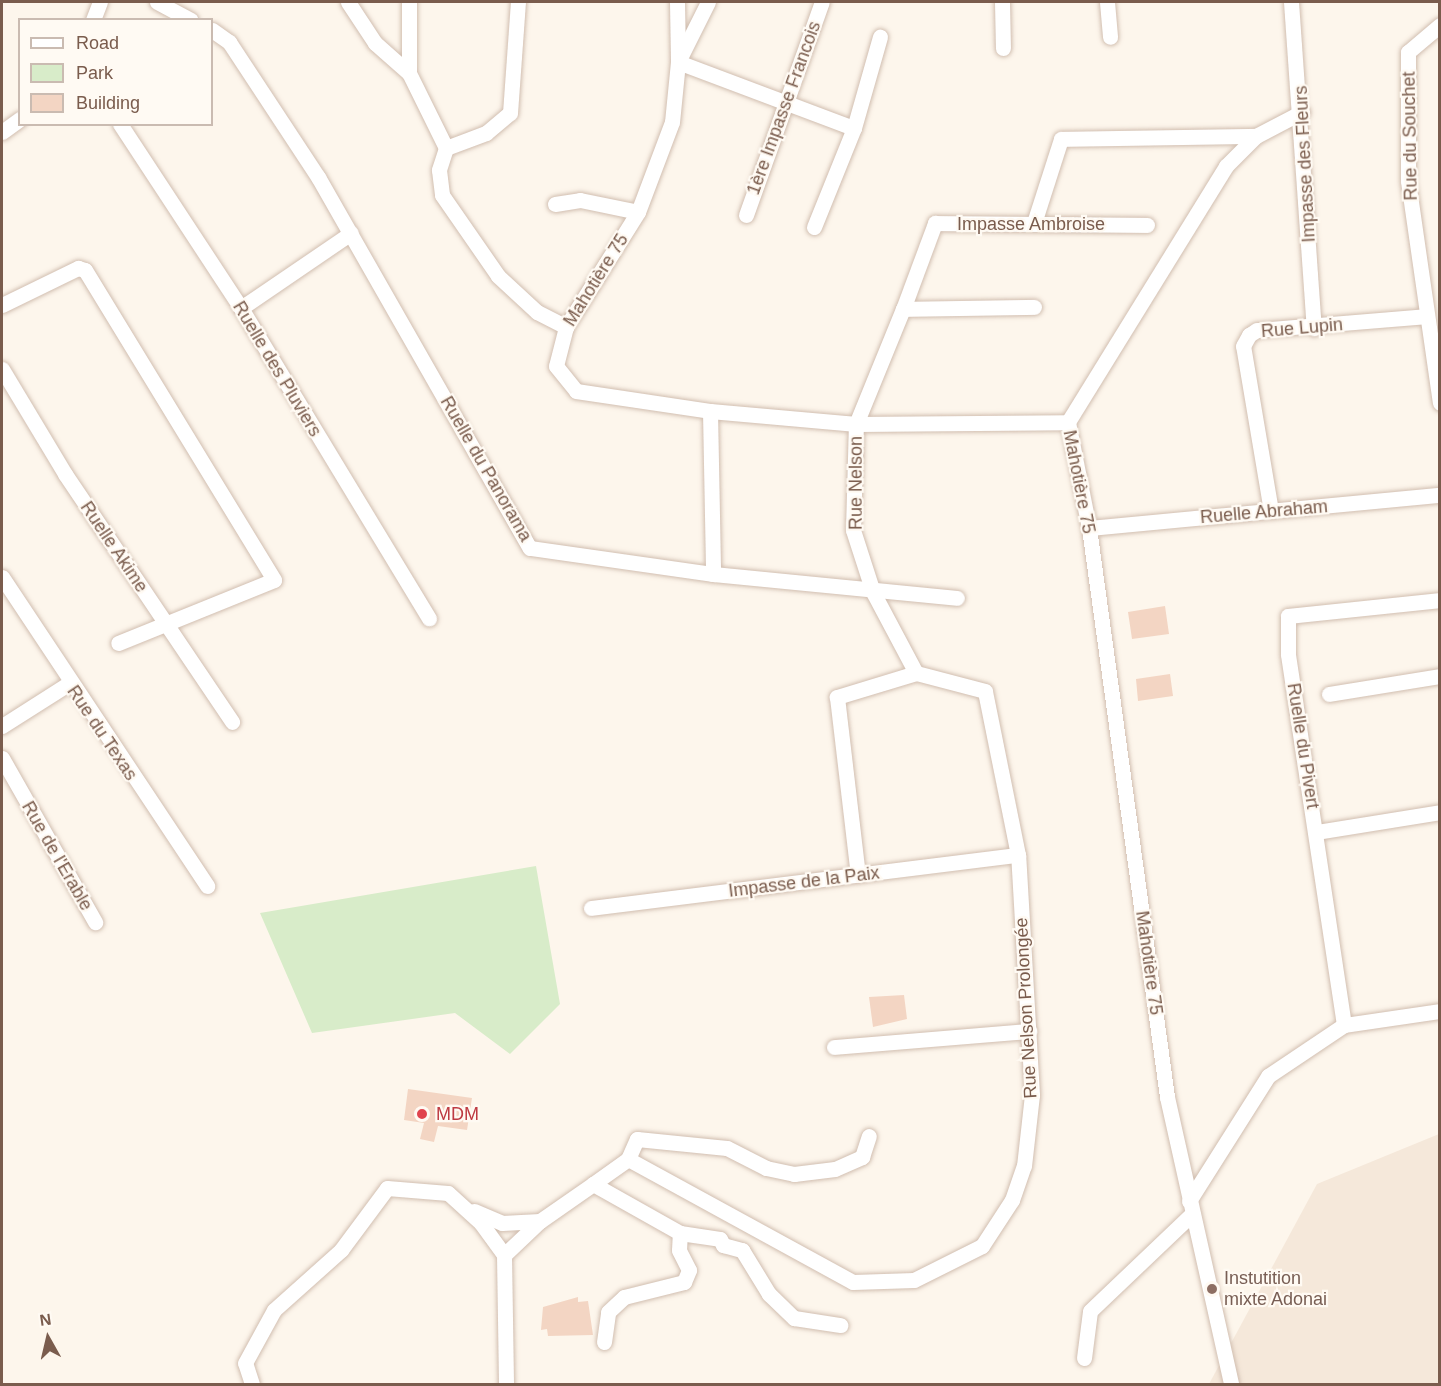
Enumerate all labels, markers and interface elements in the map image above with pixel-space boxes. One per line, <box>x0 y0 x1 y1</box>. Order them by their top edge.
legend <box>18 18 213 126</box>
street label: 1ère Impasse Francois <box>743 18 825 198</box>
text: Road <box>76 33 119 53</box>
text: Park <box>76 63 113 83</box>
street label: Rue du Souchet <box>1398 71 1422 201</box>
street label: Impasse des Fleurs <box>1290 85 1320 243</box>
text: Building <box>76 93 140 113</box>
street label: Impasse Ambroise <box>956 213 1106 235</box>
street label: Mahotière 75 <box>559 230 633 330</box>
street label: Ruelle des Pluviers <box>228 297 326 441</box>
street label: Rue Lupin <box>1260 314 1344 342</box>
street label: Ruelle du Panorama <box>436 393 536 545</box>
street label: Mahotière 75 <box>1058 428 1100 536</box>
street label: Rue Nelson <box>845 436 867 530</box>
street label: Ruelle Abraham <box>1199 496 1329 528</box>
street label: Ruelle Akime <box>75 497 153 597</box>
street label: Rue du Texas <box>62 681 142 785</box>
street label: Ruelle du Pivert <box>1282 682 1324 810</box>
street label: Rue de l'Erable <box>17 798 97 914</box>
street label: Impasse de la Paix <box>727 862 881 902</box>
street label: Mahotière 75 <box>1131 909 1167 1017</box>
street label: Rue Nelson Prolongée <box>1010 917 1042 1099</box>
place label: MDM <box>436 1103 479 1125</box>
marker: MDM <box>413 1105 431 1123</box>
place label: Instutition mixte Adonai <box>1224 1268 1328 1310</box>
marker: Instutition mixte Adonai <box>1205 1282 1219 1296</box>
north arrow <box>18 1308 78 1368</box>
text: N <box>39 1310 52 1329</box>

